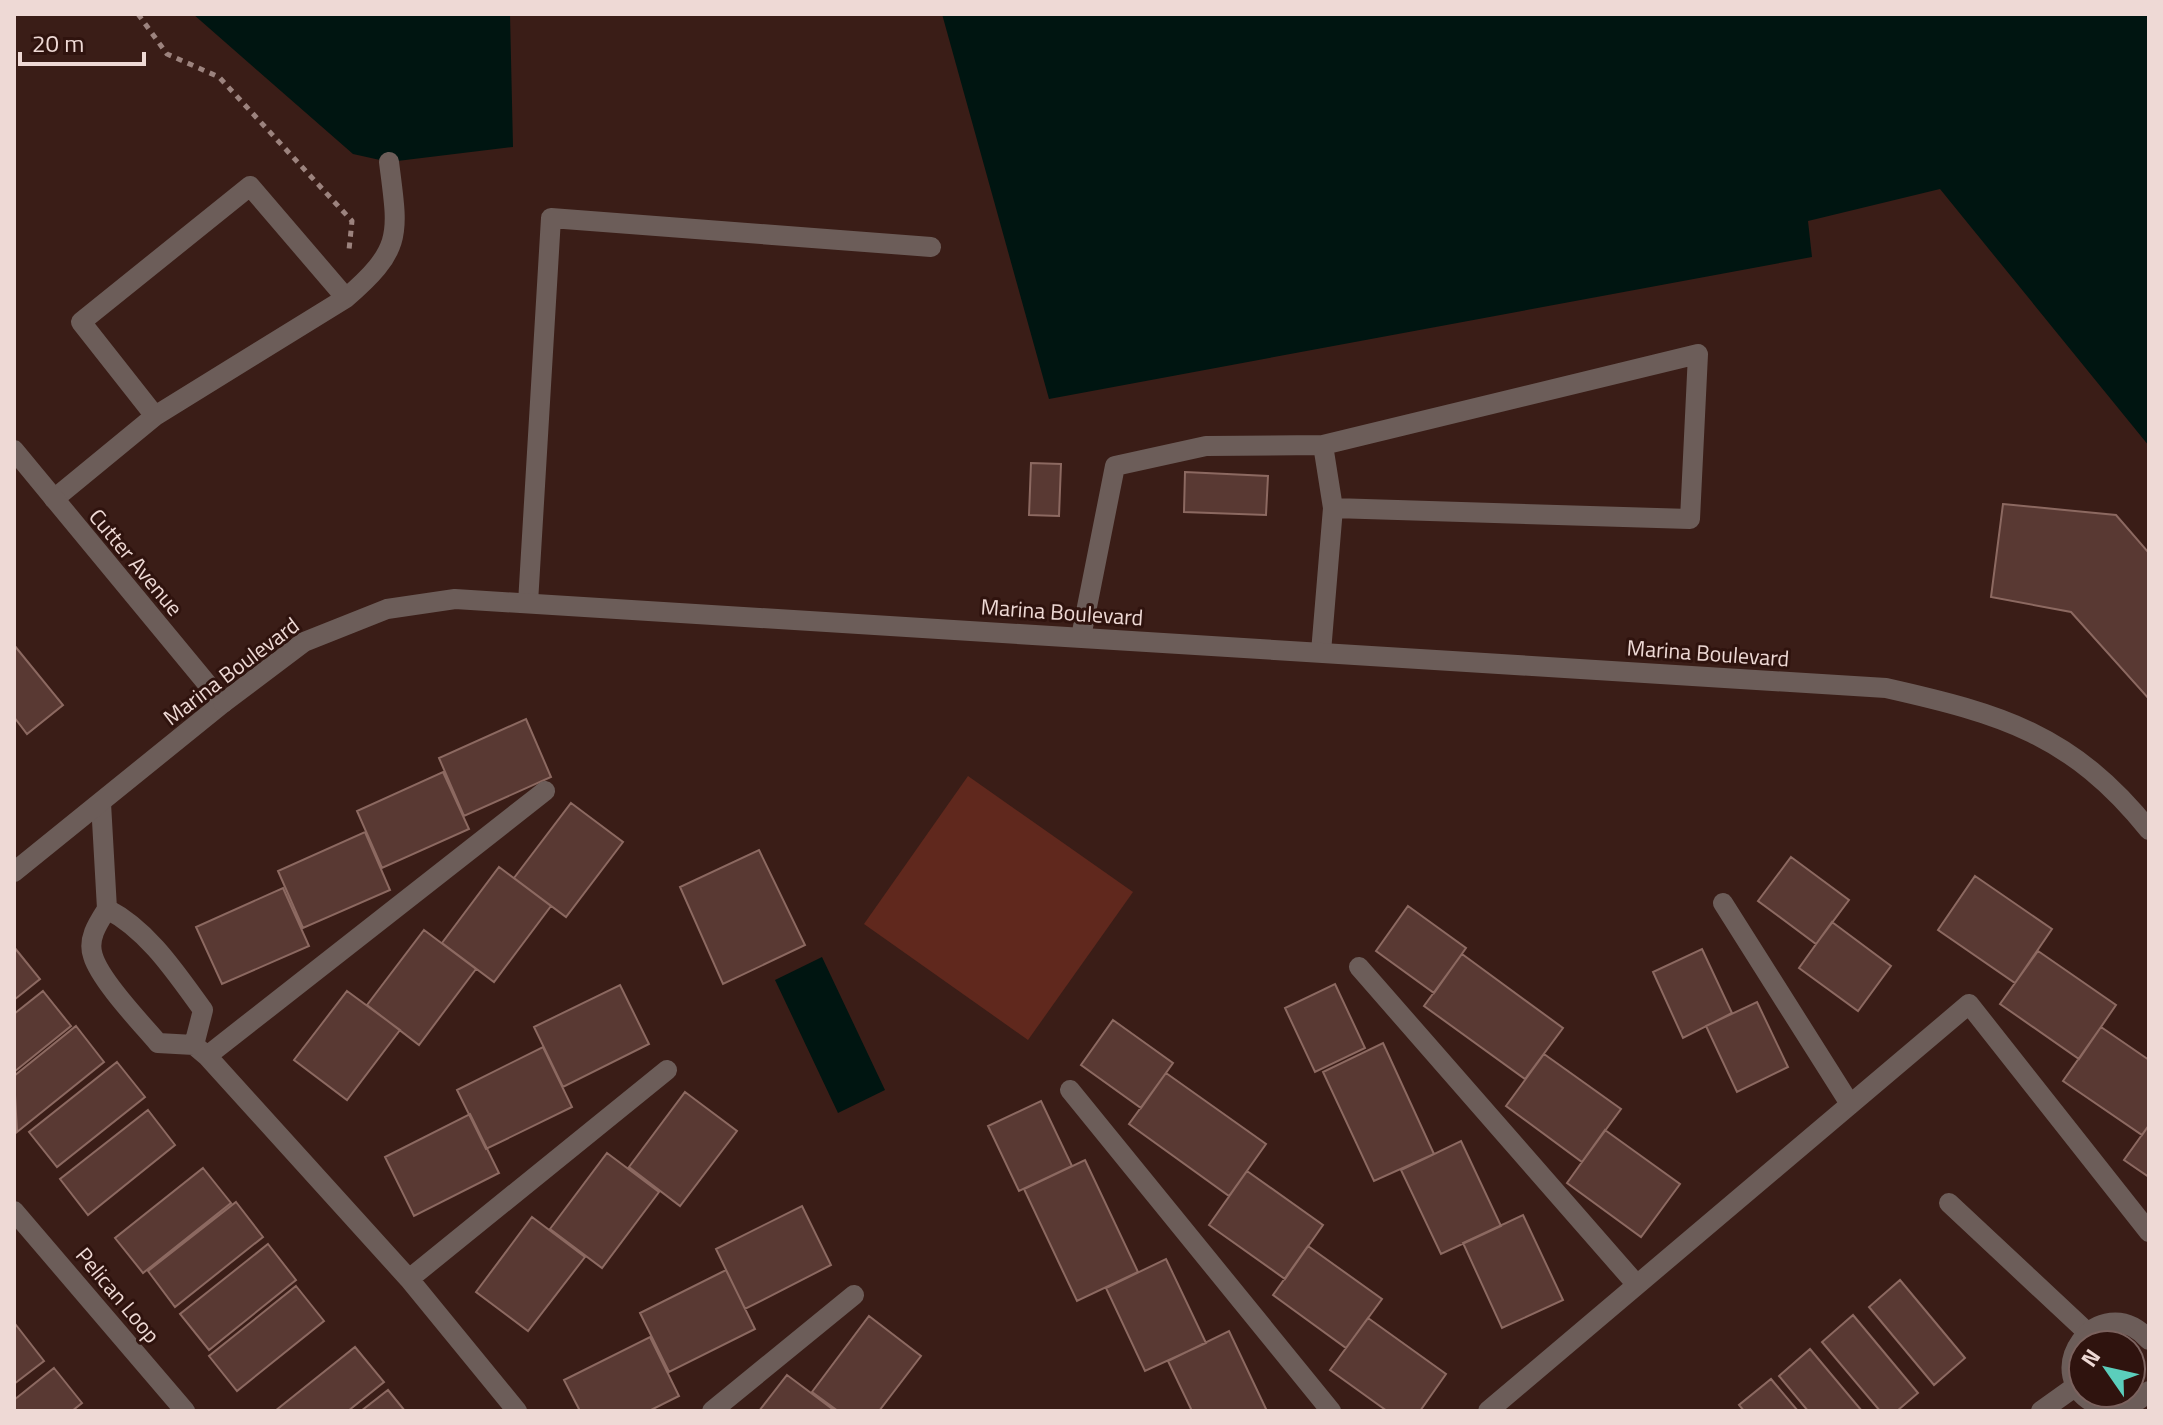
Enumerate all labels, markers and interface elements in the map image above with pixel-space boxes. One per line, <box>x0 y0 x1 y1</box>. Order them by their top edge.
scale bar <box>20 16 144 66</box>
text: 20 m <box>32 25 84 61</box>
street label: Cutter Avenue <box>81 501 191 623</box>
street label: Marina Boulevard <box>980 589 1144 635</box>
street label: Marina Boulevard <box>156 608 306 734</box>
street label: Marina Boulevard <box>1626 630 1790 676</box>
street label: Pelican Loop <box>68 1239 168 1351</box>
north arrow <box>2067 1329 2147 1409</box>
text: N <box>2072 1342 2109 1374</box>

